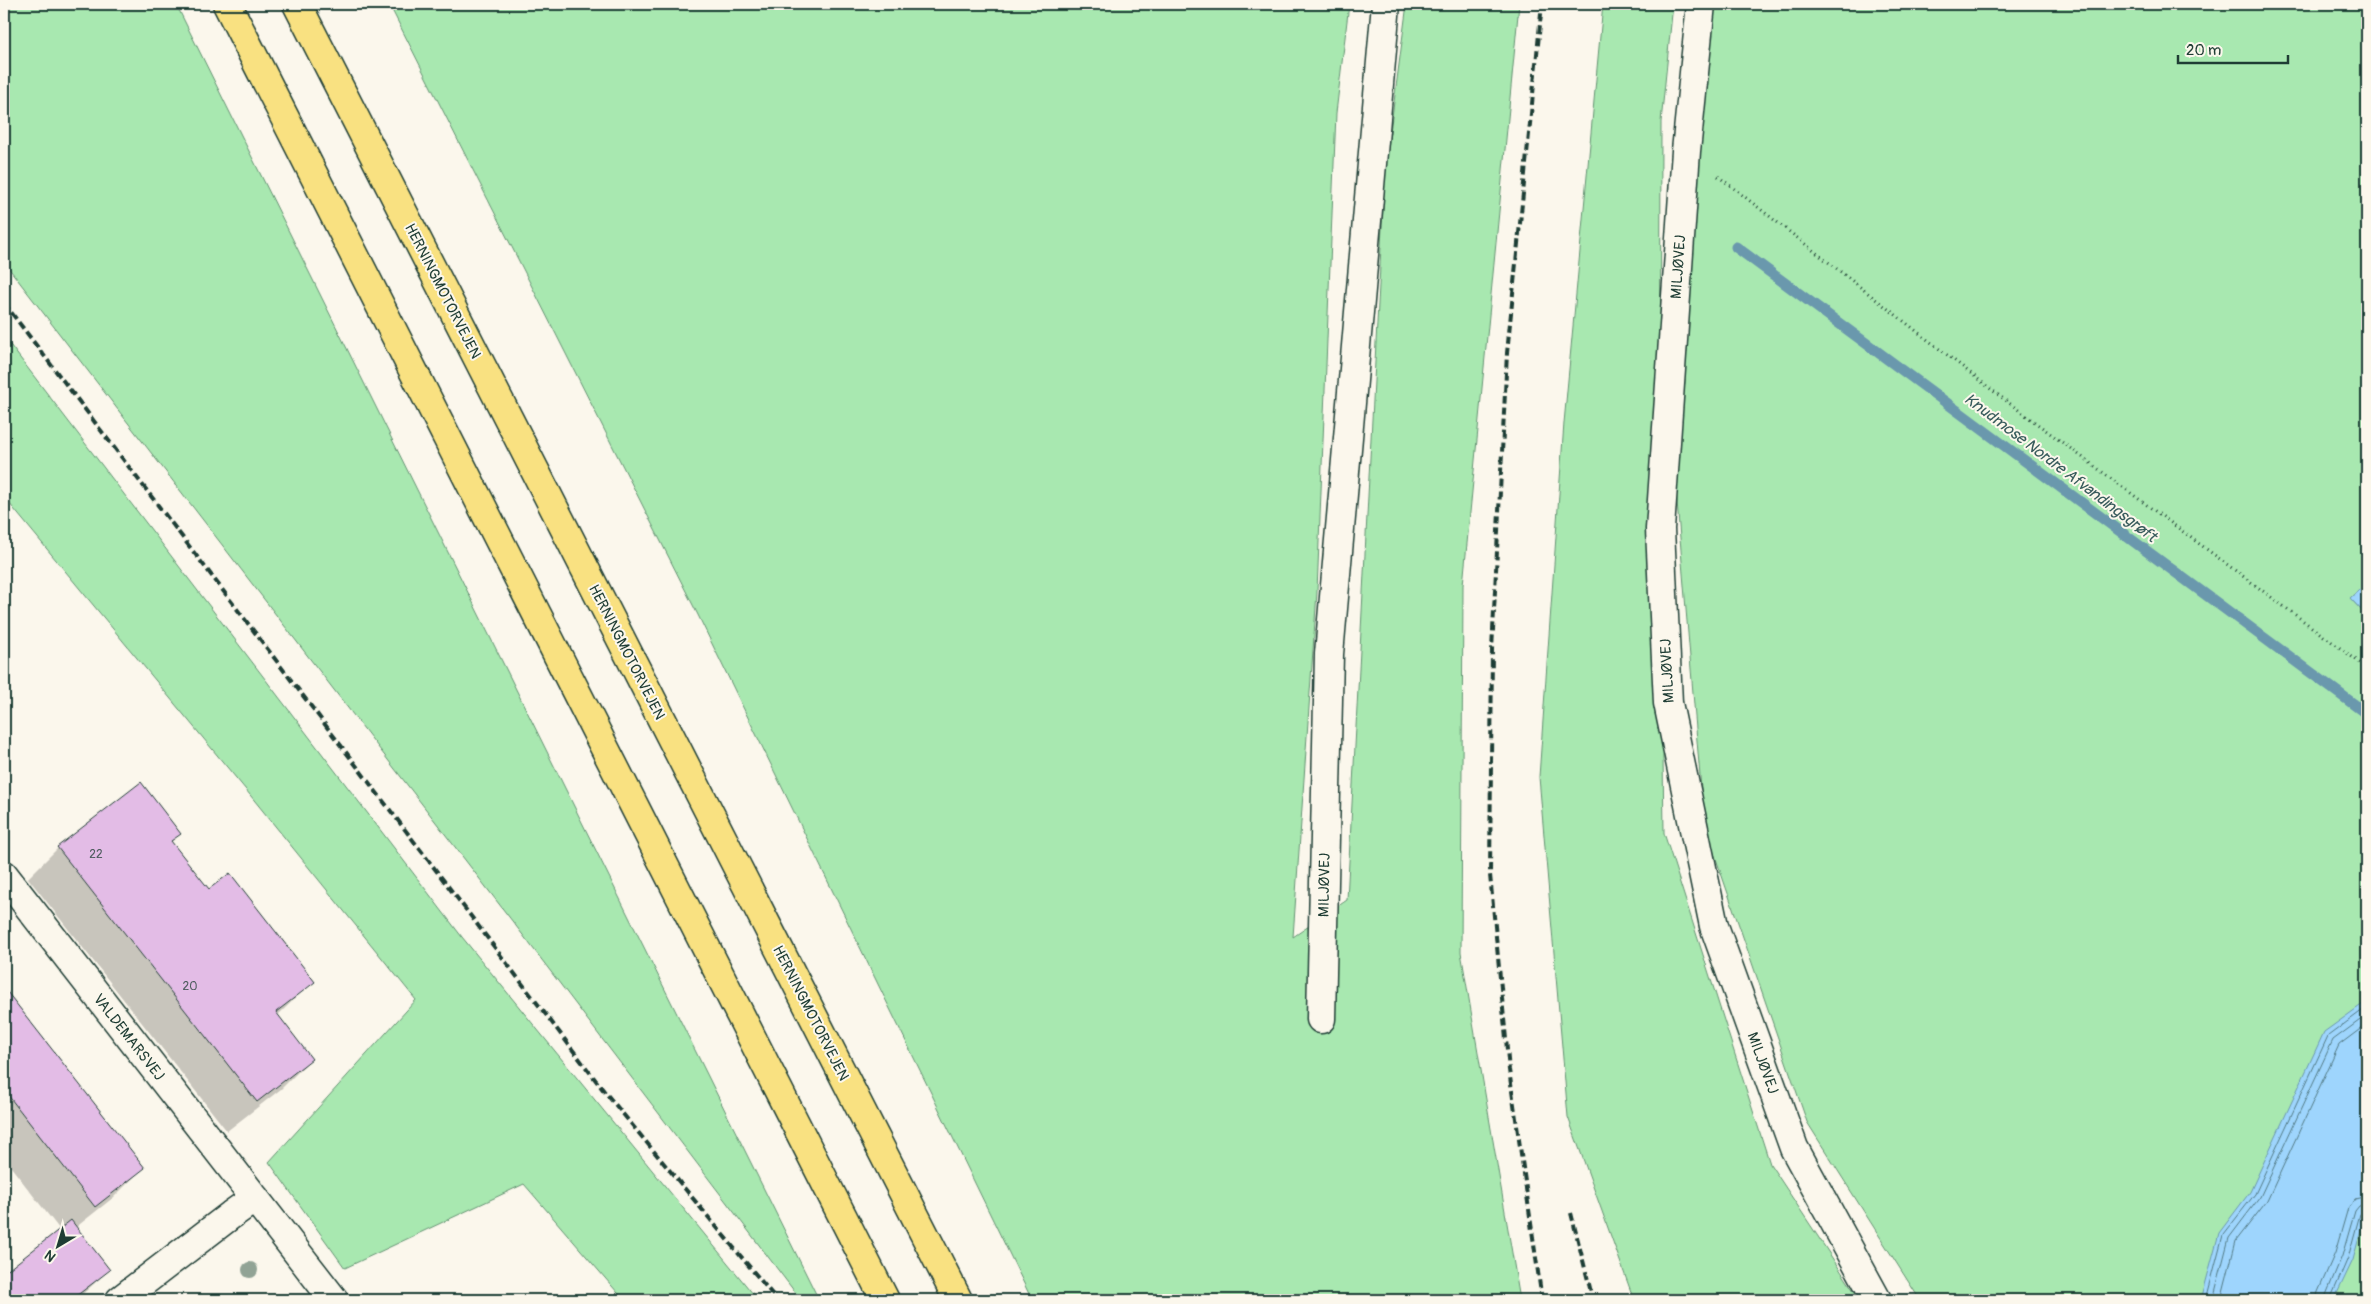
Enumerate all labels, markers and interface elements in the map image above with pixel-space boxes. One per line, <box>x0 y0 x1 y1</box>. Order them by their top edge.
scale bar <box>2178 32 2288 64</box>
text: 20 m <box>2186 41 2221 60</box>
street label: HERNINGMOTORVEJEN <box>400 220 485 362</box>
street label: MILJØVEJ <box>1667 234 1690 300</box>
water label: Knudmose Nordre Afvandingsgrøft <box>1960 389 2162 548</box>
street label: HERNINGMOTORVEJEN <box>584 581 669 723</box>
street label: MILJØVEJ <box>1656 638 1679 704</box>
house number: 22 <box>89 847 103 862</box>
street label: MILJØVEJ <box>1314 853 1335 917</box>
street label: HERNINGMOTORVEJEN <box>768 942 853 1084</box>
house number: 20 <box>183 979 197 994</box>
street label: VALDEMARSVEJ <box>89 990 168 1085</box>
street label: MILJØVEJ <box>1743 1030 1782 1097</box>
north arrow <box>32 1222 82 1272</box>
text: N <box>41 1246 59 1265</box>

